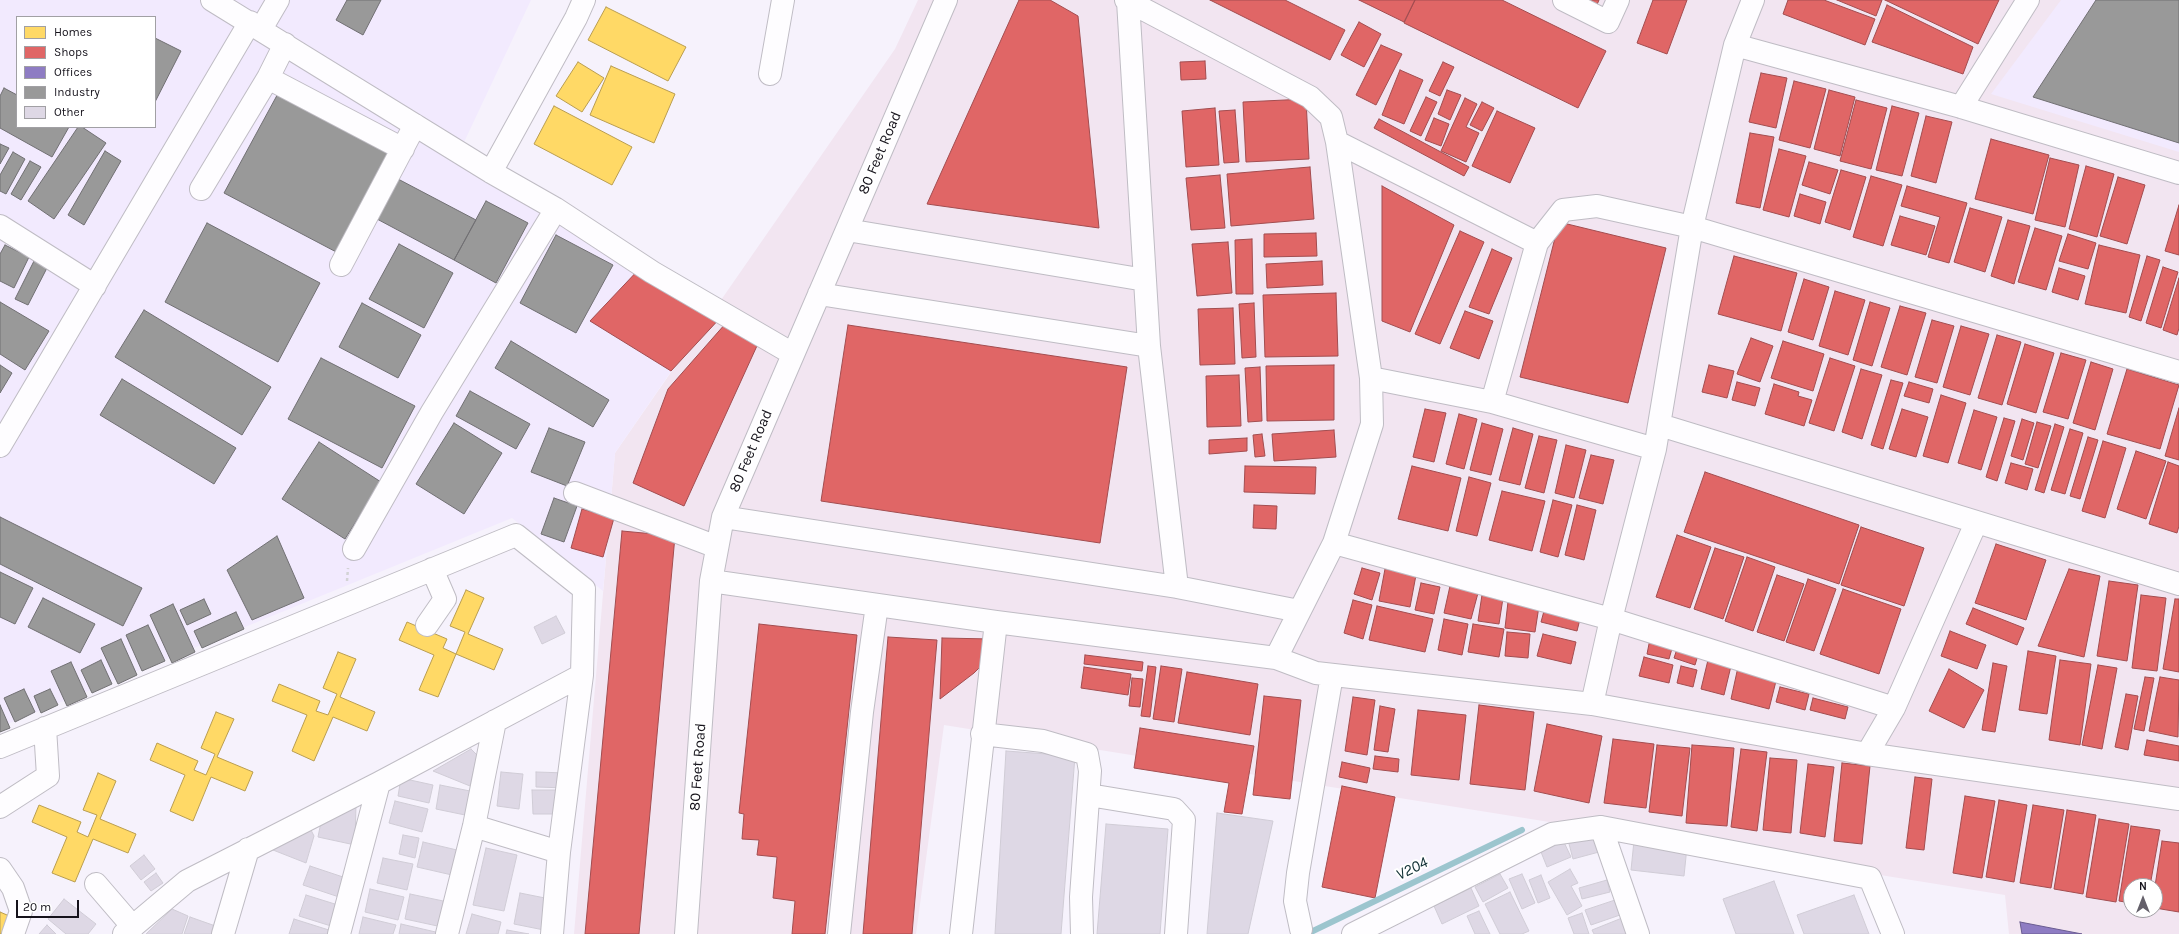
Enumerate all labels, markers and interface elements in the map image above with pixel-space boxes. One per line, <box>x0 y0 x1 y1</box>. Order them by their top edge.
legend <box>16 16 156 128</box>
text: Homes <box>54 25 92 39</box>
text: Shops <box>54 45 88 59</box>
text: Offices <box>54 65 92 79</box>
text: Industry <box>54 85 100 99</box>
text: Other <box>54 105 84 119</box>
street label: 80 Feet Road <box>854 109 906 197</box>
street label: 80 Feet Road <box>725 407 777 495</box>
street label: 80 Feet Road <box>686 722 710 812</box>
water label: V204 <box>1393 853 1431 885</box>
north arrow <box>2123 878 2163 918</box>
text: N <box>2139 880 2147 893</box>
scale bar <box>18 892 81 918</box>
text: 20 m <box>23 900 51 914</box>

